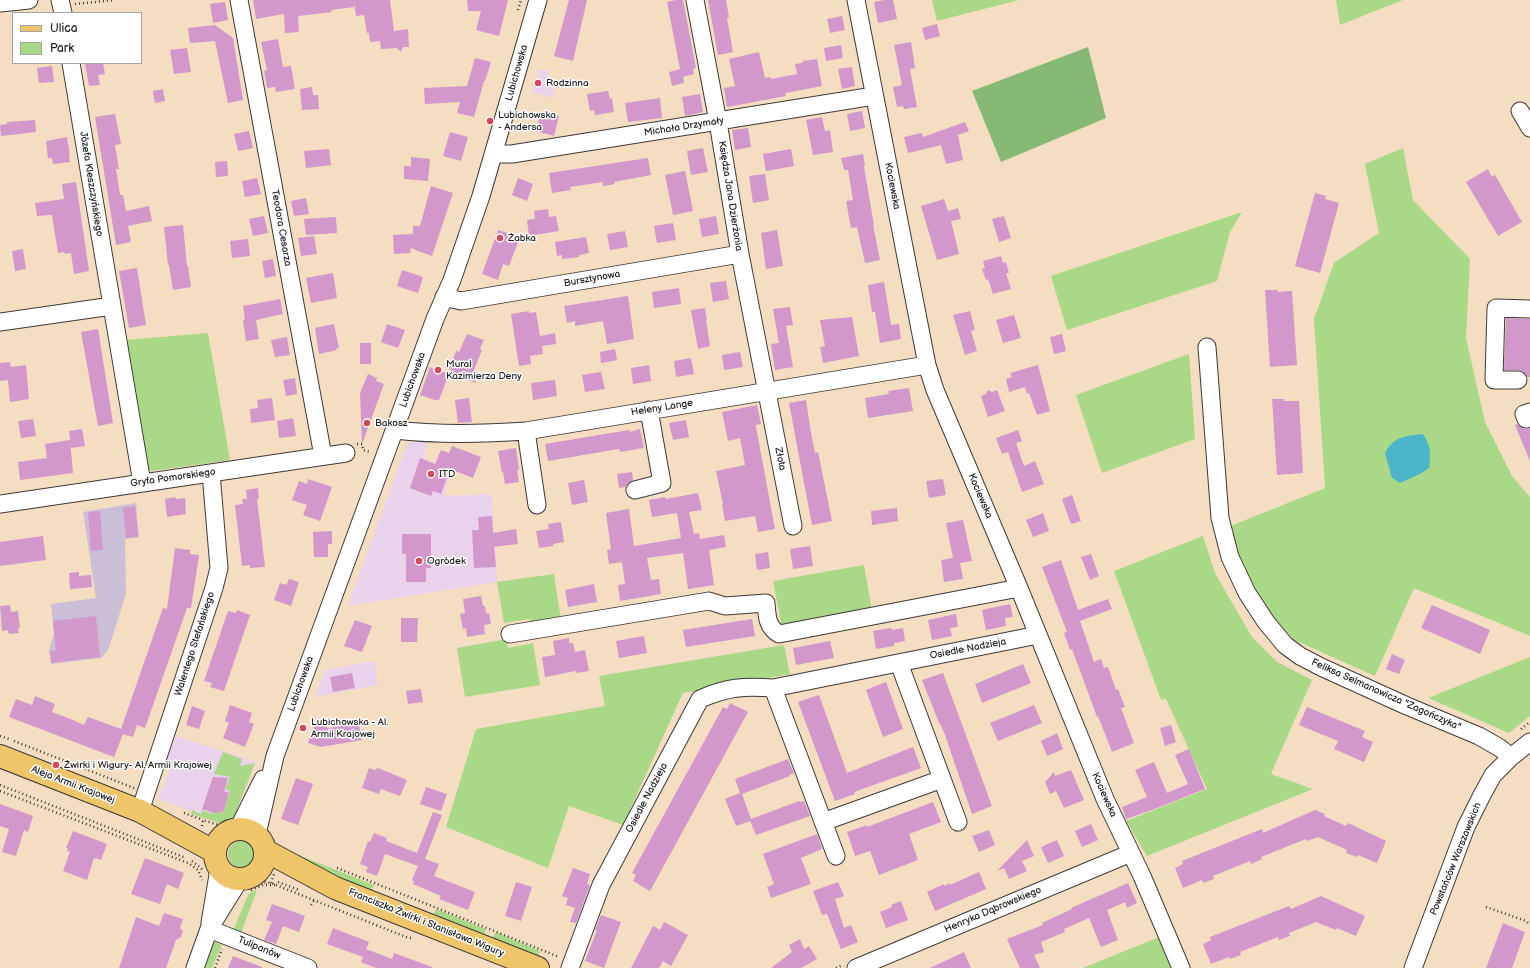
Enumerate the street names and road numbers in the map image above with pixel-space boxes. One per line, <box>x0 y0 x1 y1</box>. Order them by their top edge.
street label: Lubichowska <box>503 44 531 102</box>
street label: Michała Drzymały <box>643 115 725 139</box>
street label: Józefa Kleszczyńskiego <box>77 131 105 237</box>
street label: Księdza Jana Dzierżonia <box>715 140 745 252</box>
street label: Kociewska <box>882 161 902 211</box>
street label: Teodora Cesarza <box>268 189 294 267</box>
street label: Bursztynowa <box>563 268 621 290</box>
street label: Lubichowska <box>397 351 429 409</box>
street label: Heleny Lange <box>630 397 694 419</box>
street label: Złota <box>772 446 788 472</box>
street label: Gryfa Pomorskiego <box>130 466 216 490</box>
street label: Kociewska <box>965 472 995 520</box>
street label: Walentego Stefańskiego <box>172 590 218 698</box>
street label: Osiedle Nadzieja <box>929 636 1007 662</box>
street label: Lubichowska <box>285 655 317 713</box>
street label: Feliksa Selmanowicza "Zagończyka" <box>1309 657 1463 733</box>
street label: Osiedle Nadzieja <box>624 761 670 835</box>
street label: Aleja Armii Krajowej <box>29 763 117 807</box>
street label: Kociewska <box>1089 771 1119 819</box>
street label: Powstańców Warszawskich <box>1428 801 1484 917</box>
street label: Henryka Dąbrowskiego <box>943 884 1043 936</box>
street label: Franciszka Żwirki i Stanisława Wigury <box>346 886 506 960</box>
street label: Tulipanów <box>236 934 282 962</box>

